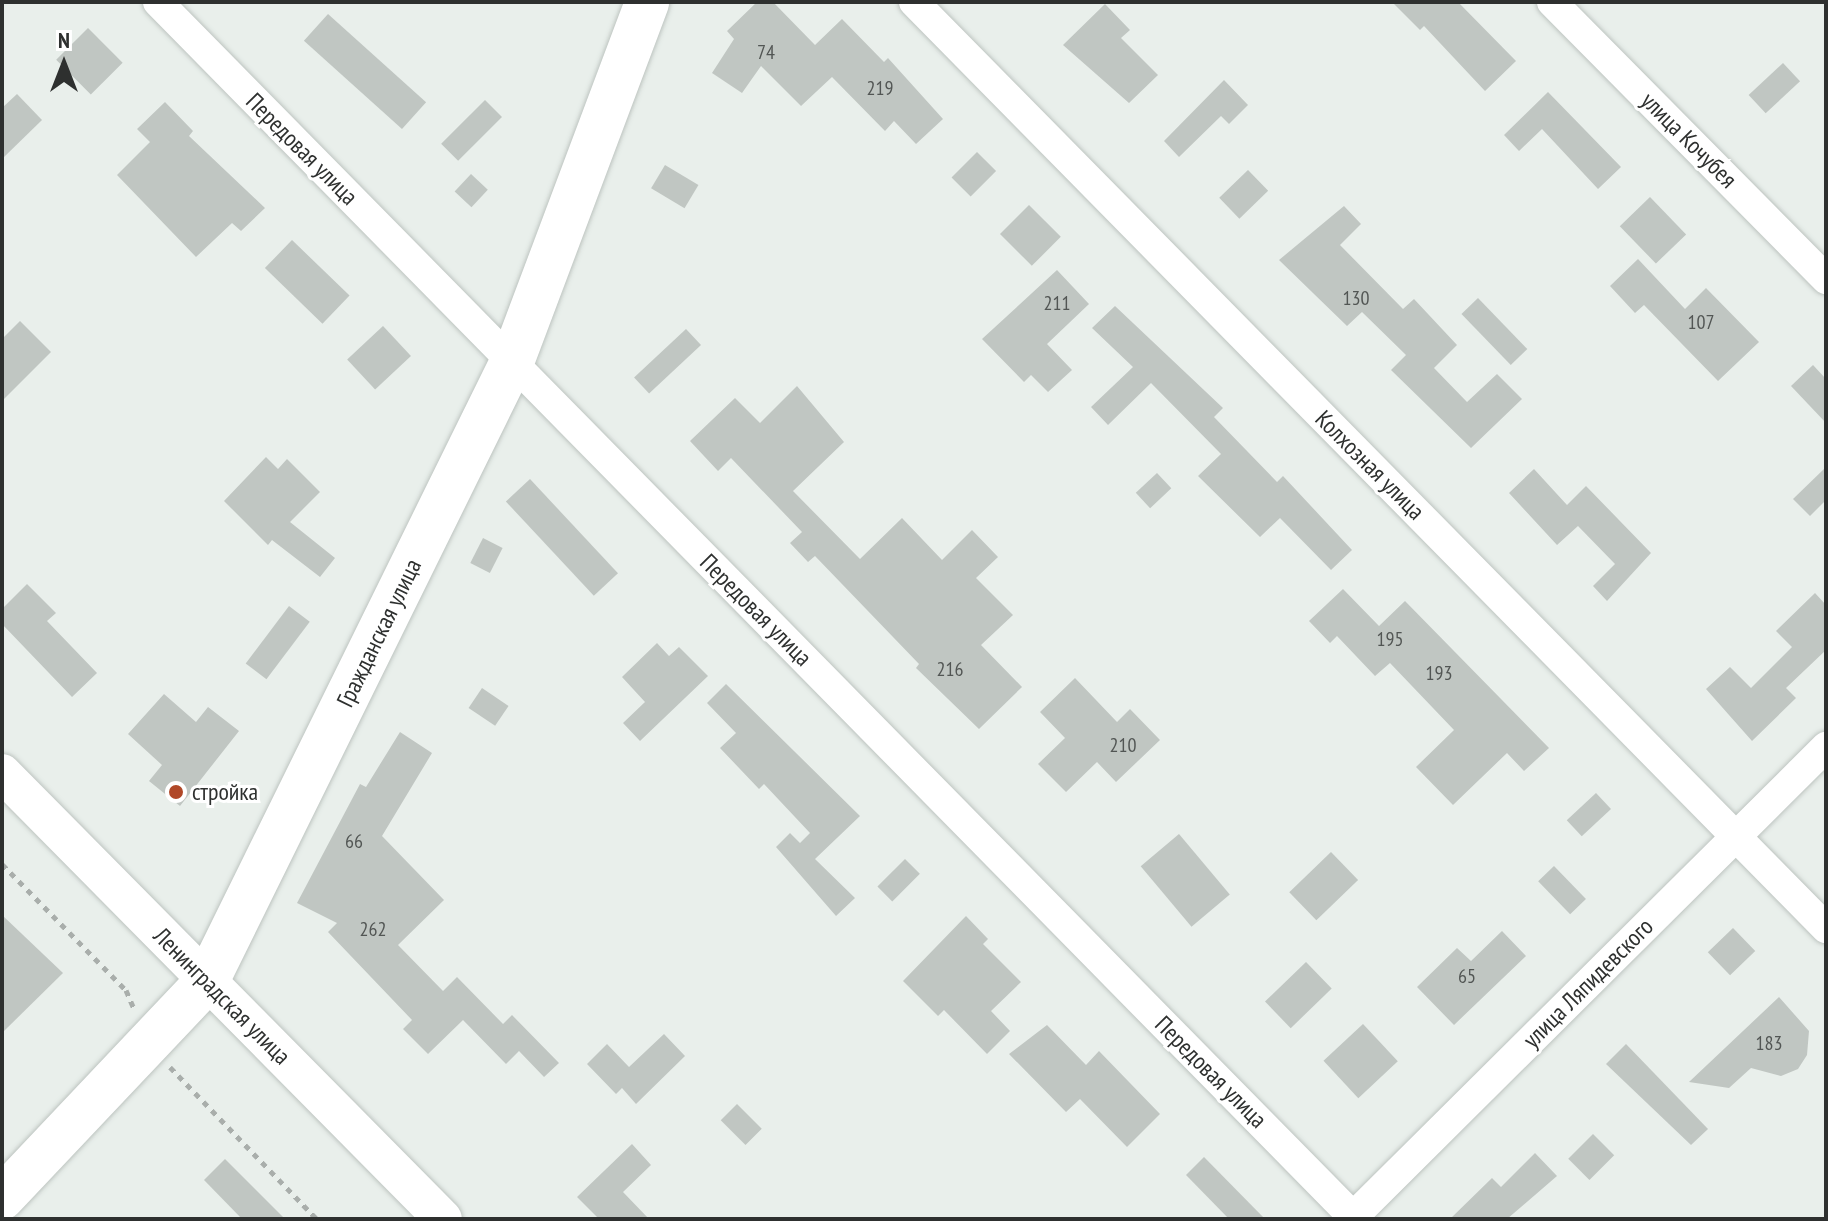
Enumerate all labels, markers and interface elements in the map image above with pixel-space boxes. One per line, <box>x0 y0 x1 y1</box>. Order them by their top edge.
north arrow <box>24 24 104 104</box>
text: N <box>58 26 70 54</box>
house number: 74 <box>757 40 775 64</box>
house number: 219 <box>867 76 893 100</box>
street label: улица Кочубея <box>1635 86 1743 194</box>
street label: Передовая улица <box>240 87 364 211</box>
house number: 130 <box>1343 286 1369 310</box>
house number: 211 <box>1044 291 1070 315</box>
house number: 107 <box>1688 310 1714 334</box>
street label: Колхозная улица <box>1309 404 1431 526</box>
street label: Передовая улица <box>694 548 818 672</box>
street label: Гражданская улица <box>331 554 427 712</box>
house number: 195 <box>1377 627 1403 651</box>
house number: 216 <box>937 657 963 681</box>
house number: 193 <box>1426 661 1452 685</box>
house number: 210 <box>1110 733 1136 757</box>
place label: стройка <box>192 778 258 806</box>
marker: стройка <box>167 783 185 801</box>
house number: 66 <box>345 829 363 853</box>
street label: улица Ляпидевского <box>1517 912 1659 1054</box>
house number: 262 <box>360 917 386 941</box>
street label: Ленинградская улица <box>147 921 297 1071</box>
house number: 65 <box>1458 964 1476 988</box>
street label: Передовая улица <box>1149 1010 1273 1134</box>
house number: 183 <box>1756 1031 1782 1055</box>

